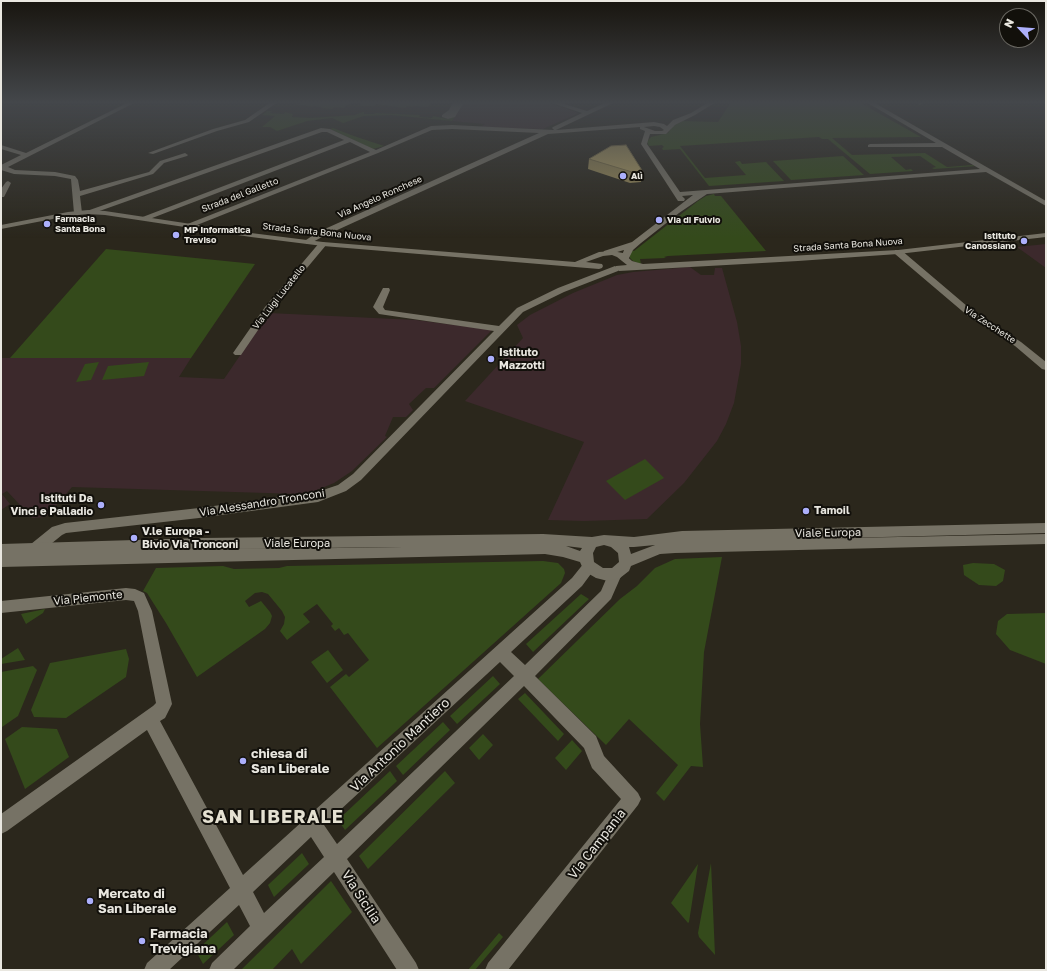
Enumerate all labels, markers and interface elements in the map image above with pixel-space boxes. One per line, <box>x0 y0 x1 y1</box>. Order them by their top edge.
north arrow <box>999 8 1039 48</box>
text: N <box>1001 16 1016 30</box>
marker: Alì <box>618 171 628 181</box>
place label: Alì <box>631 171 643 181</box>
street label: Via Angelo Ronchese <box>336 174 424 220</box>
street label: Strada del Galletto <box>200 175 280 215</box>
place label: Farmacia Santa Bona <box>55 214 105 235</box>
marker: Via di Fulvio <box>654 215 664 225</box>
place label: Via di Fulvio <box>667 215 720 225</box>
marker: Farmacia Santa Bona <box>42 219 52 229</box>
street label: Strada Santa Bona Nuova <box>262 221 372 243</box>
place label: MP Informatica Treviso <box>184 225 251 246</box>
marker: MP Informatica Treviso <box>171 230 181 240</box>
place label: Istituto Canossiano <box>965 231 1016 252</box>
street label: Strada Santa Bona Nuova <box>793 236 903 254</box>
marker: Istituto Canossiano <box>1019 236 1029 246</box>
street label: Via Luigi Lucatello <box>250 263 308 331</box>
street label: Via Zecchette <box>962 304 1018 346</box>
place label: Istituto Mazzotti <box>499 346 545 372</box>
marker: Istituto Mazzotti <box>486 354 496 364</box>
street label: Via Alessandro Tronconi <box>198 487 326 519</box>
place label: Istituti Da Vinci e Palladio <box>10 492 93 518</box>
marker: Istituti Da Vinci e Palladio <box>96 500 106 510</box>
place label: Tamoil <box>814 504 850 518</box>
marker: Tamoil <box>801 506 811 516</box>
place label: V.le Europa - Bivio Via Tronconi <box>142 525 238 551</box>
street label: Viale Europa <box>795 526 861 540</box>
marker: V.le Europa - Bivio Via Tronconi <box>129 533 139 543</box>
street label: Viale Europa <box>264 537 330 551</box>
street label: Via Piemonte <box>53 588 123 608</box>
street label: Via Antonio Mantiero <box>347 695 453 795</box>
place label: chiesa di San Liberale <box>251 746 329 777</box>
marker: chiesa di San Liberale <box>238 756 248 766</box>
district label: SAN LIBERALE <box>202 806 344 828</box>
street label: Via Campania <box>565 806 629 882</box>
street label: Via Sicilia <box>338 868 384 926</box>
place label: Mercato di San Liberale <box>98 886 176 917</box>
marker: Mercato di San Liberale <box>85 896 95 906</box>
place label: Farmacia Trevigiana <box>150 926 216 957</box>
marker: Farmacia Trevigiana <box>137 936 147 946</box>

